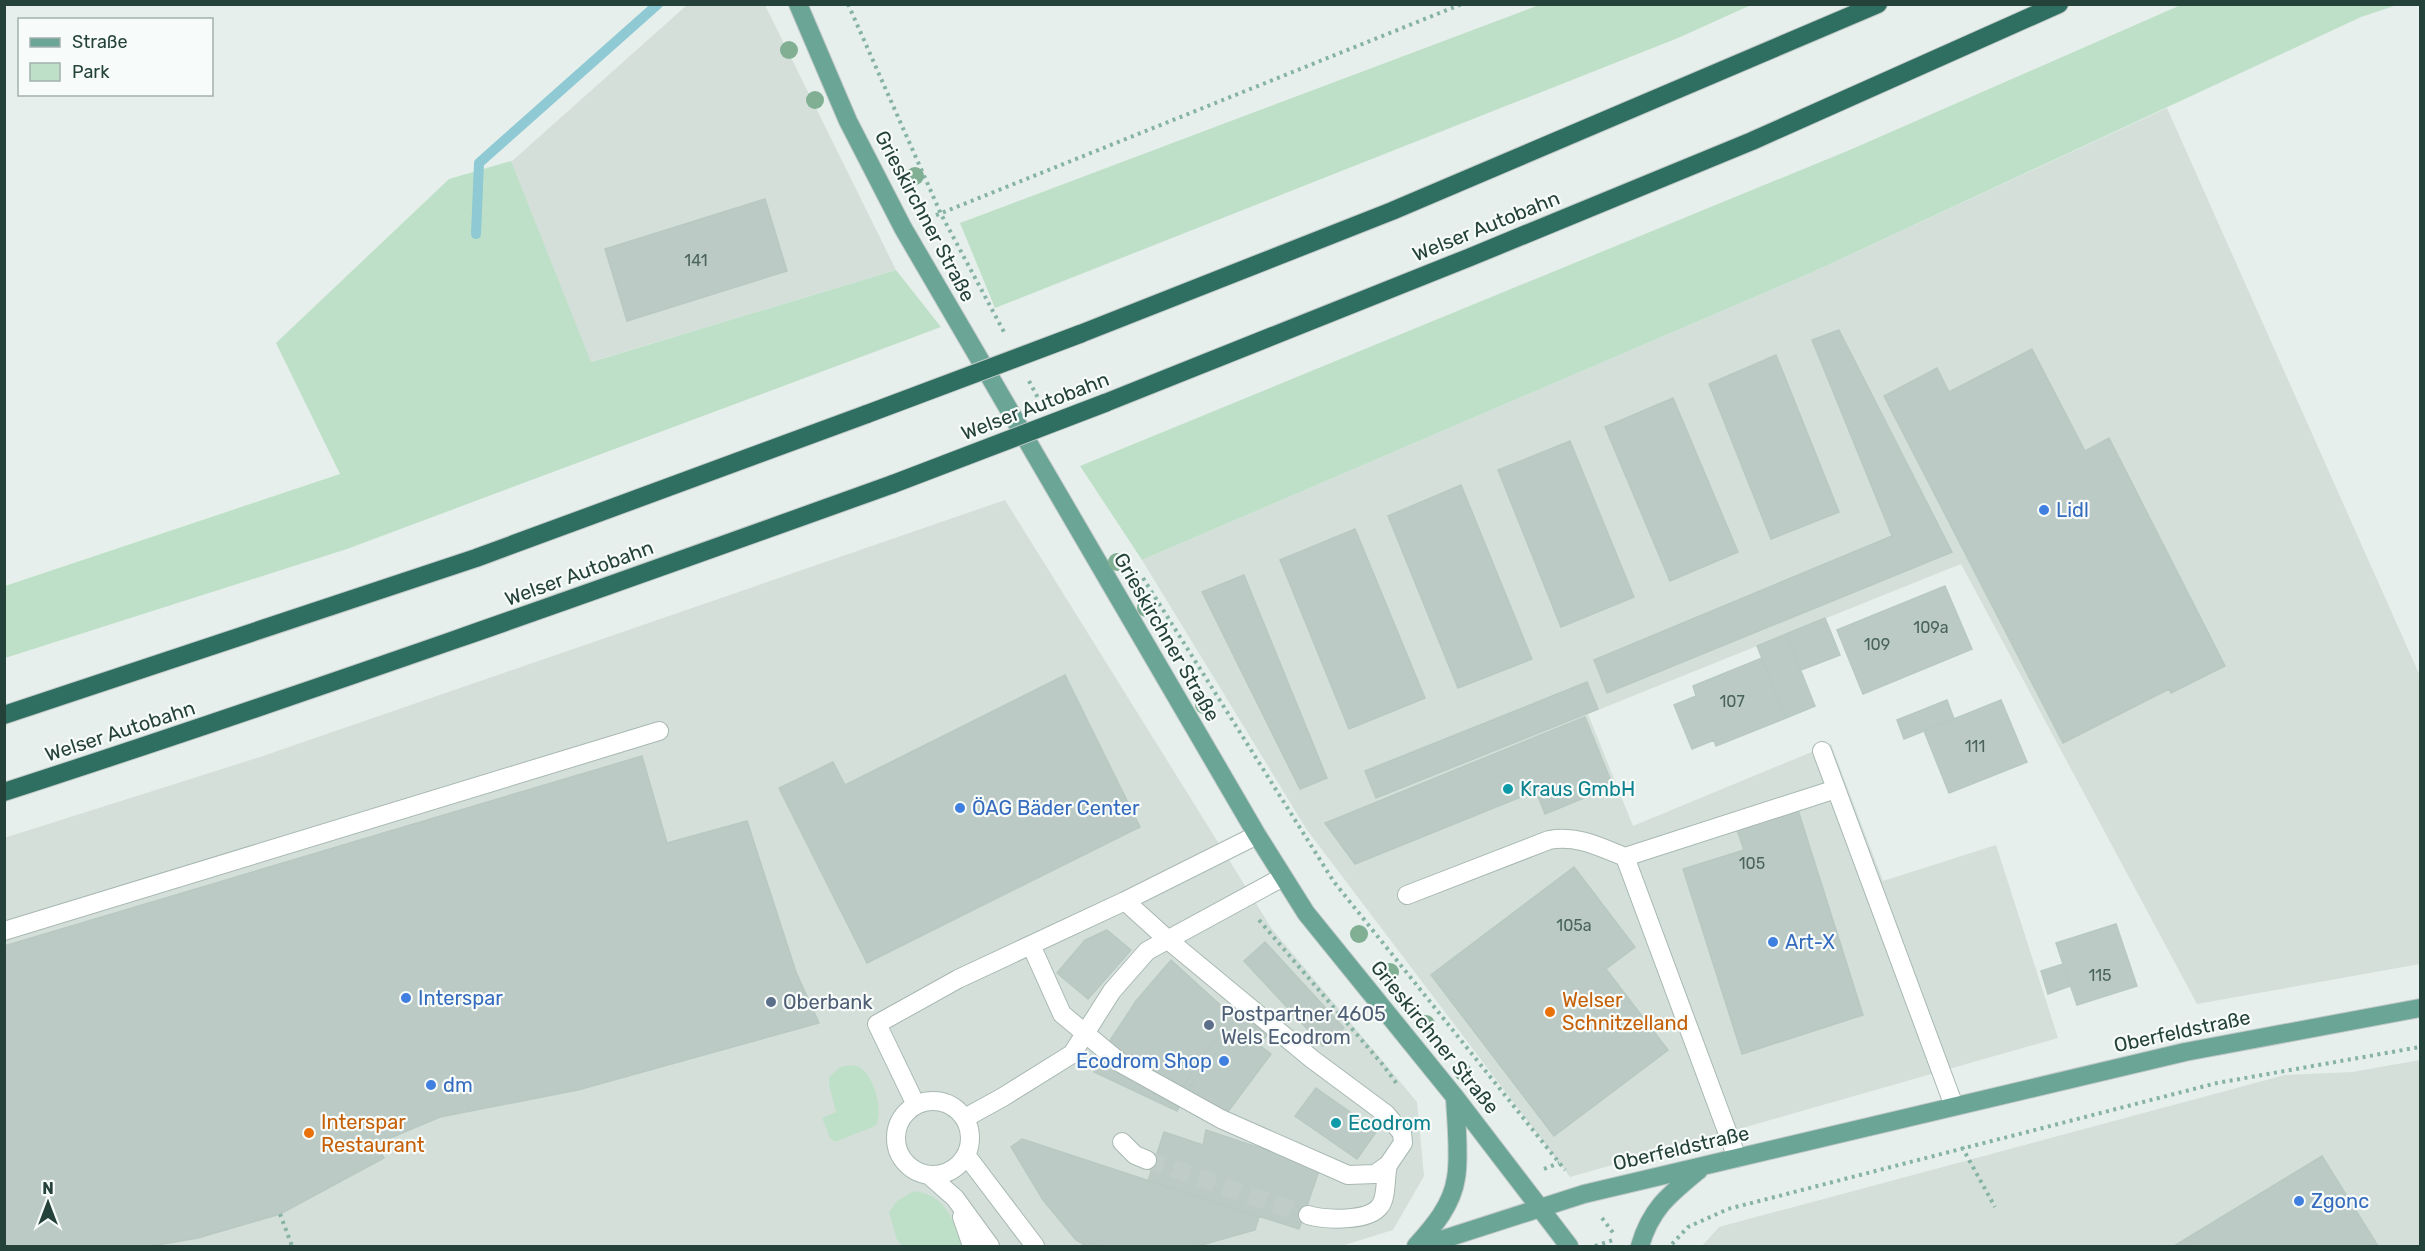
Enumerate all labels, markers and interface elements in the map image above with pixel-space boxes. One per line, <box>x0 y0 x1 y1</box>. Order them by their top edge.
legend <box>18 18 213 96</box>
text: Straße <box>72 31 128 53</box>
text: Park <box>72 61 110 83</box>
street label: Grieskirchner Straße <box>870 126 980 306</box>
street label: Welser Autobahn <box>1409 186 1563 266</box>
house number: 141 <box>684 251 708 270</box>
street label: Welser Autobahn <box>958 367 1112 445</box>
place label: Lidl <box>2056 498 2089 522</box>
marker: Lidl <box>2037 503 2051 517</box>
street label: Welser Autobahn <box>501 535 657 611</box>
street label: Grieskirchner Straße <box>1109 549 1225 725</box>
house number: 109a <box>1913 618 1949 637</box>
house number: 109 <box>1864 635 1890 654</box>
house number: 107 <box>1719 692 1745 711</box>
street label: Welser Autobahn <box>42 695 198 767</box>
house number: 111 <box>1965 737 1985 756</box>
place label: Kraus GmbH <box>1520 777 1635 801</box>
marker: Kraus GmbH <box>1501 782 1515 796</box>
place label: ÖAG Bäder Center <box>972 796 1140 820</box>
marker: ÖAG Bäder Center <box>953 801 967 815</box>
house number: 105 <box>1739 854 1765 873</box>
house number: 105a <box>1556 916 1592 935</box>
place label: Art-X <box>1785 930 1835 954</box>
marker: Art-X <box>1766 935 1780 949</box>
street label: Grieskirchner Straße <box>1366 955 1504 1119</box>
house number: 115 <box>2088 966 2112 985</box>
place label: Interspar <box>418 986 503 1010</box>
place label: Welser Schnitzelland <box>1562 988 1688 1035</box>
place label: Oberbank <box>783 990 873 1014</box>
marker: Interspar <box>399 991 413 1005</box>
marker: Oberbank <box>764 995 778 1009</box>
place label: Postpartner 4605 Wels Ecodrom <box>1221 1002 1386 1049</box>
marker: Welser Schnitzelland <box>1543 1005 1557 1019</box>
street label: Oberfeldstraße <box>2111 1005 2253 1057</box>
marker: Postpartner 4605 Wels Ecodrom <box>1202 1018 1216 1032</box>
place label: Ecodrom Shop <box>1076 1049 1212 1073</box>
marker: Ecodrom Shop <box>1217 1054 1231 1068</box>
place label: dm <box>443 1073 473 1097</box>
marker: dm <box>424 1078 438 1092</box>
place label: Interspar Restaurant <box>321 1110 425 1157</box>
place label: Ecodrom <box>1348 1111 1431 1135</box>
marker: Ecodrom <box>1329 1116 1343 1130</box>
street label: Oberfeldstraße <box>1610 1121 1752 1175</box>
marker: Interspar Restaurant <box>302 1126 316 1140</box>
north arrow <box>18 1173 78 1233</box>
text: N <box>42 1179 54 1198</box>
place label: Zgonc <box>2311 1189 2369 1213</box>
marker: Zgonc <box>2292 1194 2306 1208</box>

